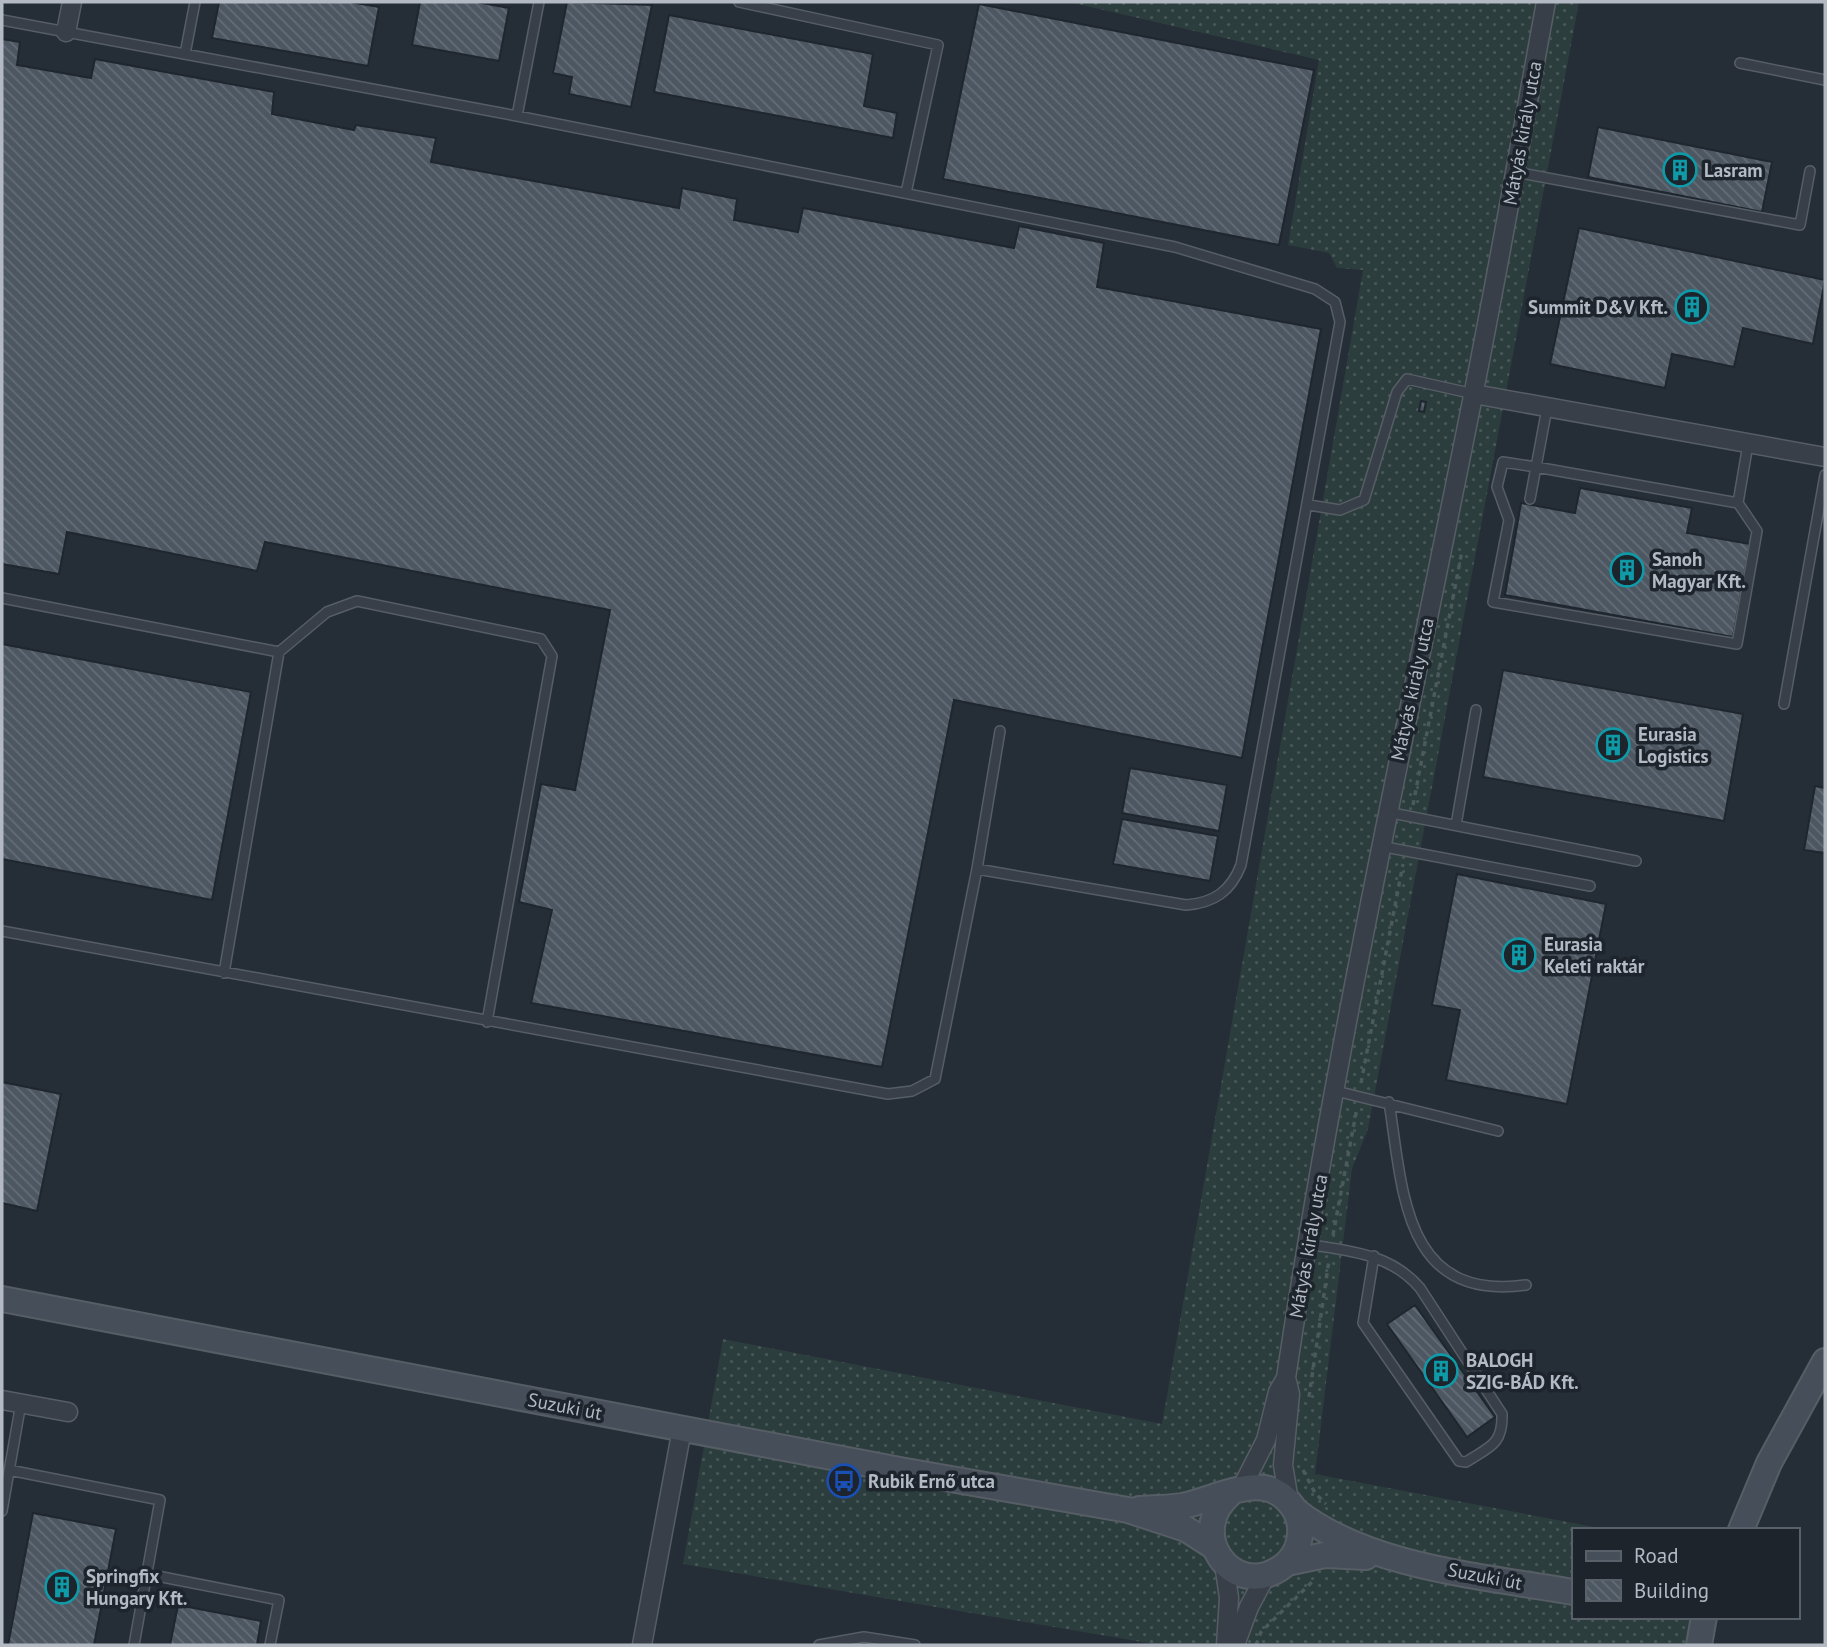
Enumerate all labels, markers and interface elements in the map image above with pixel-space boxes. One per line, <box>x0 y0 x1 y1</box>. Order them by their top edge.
street label: Mátyás király utca <box>1498 59 1546 207</box>
building icon: Lasram <box>1661 151 1699 189</box>
place label: Lasram <box>1704 158 1763 182</box>
building icon: Summit D&V Kft. <box>1673 288 1711 326</box>
place label: Summit D&V Kft. <box>1528 295 1668 319</box>
place label: Sanoh Magyar Kft. <box>1652 547 1746 593</box>
building icon: Sanoh Magyar Kft. <box>1608 551 1646 589</box>
street label: Mátyás király utca <box>1385 615 1439 763</box>
place label: Eurasia Logistics <box>1638 722 1709 768</box>
building icon: Eurasia Logistics <box>1594 726 1632 764</box>
place label: Eurasia Keleti raktár <box>1544 932 1645 978</box>
building icon: Eurasia Keleti raktár <box>1500 936 1538 974</box>
street label: Mátyás király utca <box>1284 1172 1332 1320</box>
place label: BALOGH SZIG-BÁD Kft. <box>1466 1348 1579 1394</box>
building icon: BALOGH SZIG-BÁD Kft. <box>1422 1352 1460 1390</box>
street label: Suzuki út <box>526 1387 605 1425</box>
bus stop icon: Rubik Ernő utca <box>825 1462 863 1500</box>
place label: Rubik Ernő utca <box>868 1469 995 1493</box>
legend <box>1572 1528 1799 1619</box>
text: Road <box>1634 1542 1678 1569</box>
street label: Suzuki út <box>1446 1557 1525 1595</box>
place label: Springfix Hungary Kft. <box>86 1564 187 1610</box>
building icon: Springfix Hungary Kft. <box>43 1568 81 1606</box>
text: Building <box>1634 1577 1709 1604</box>

